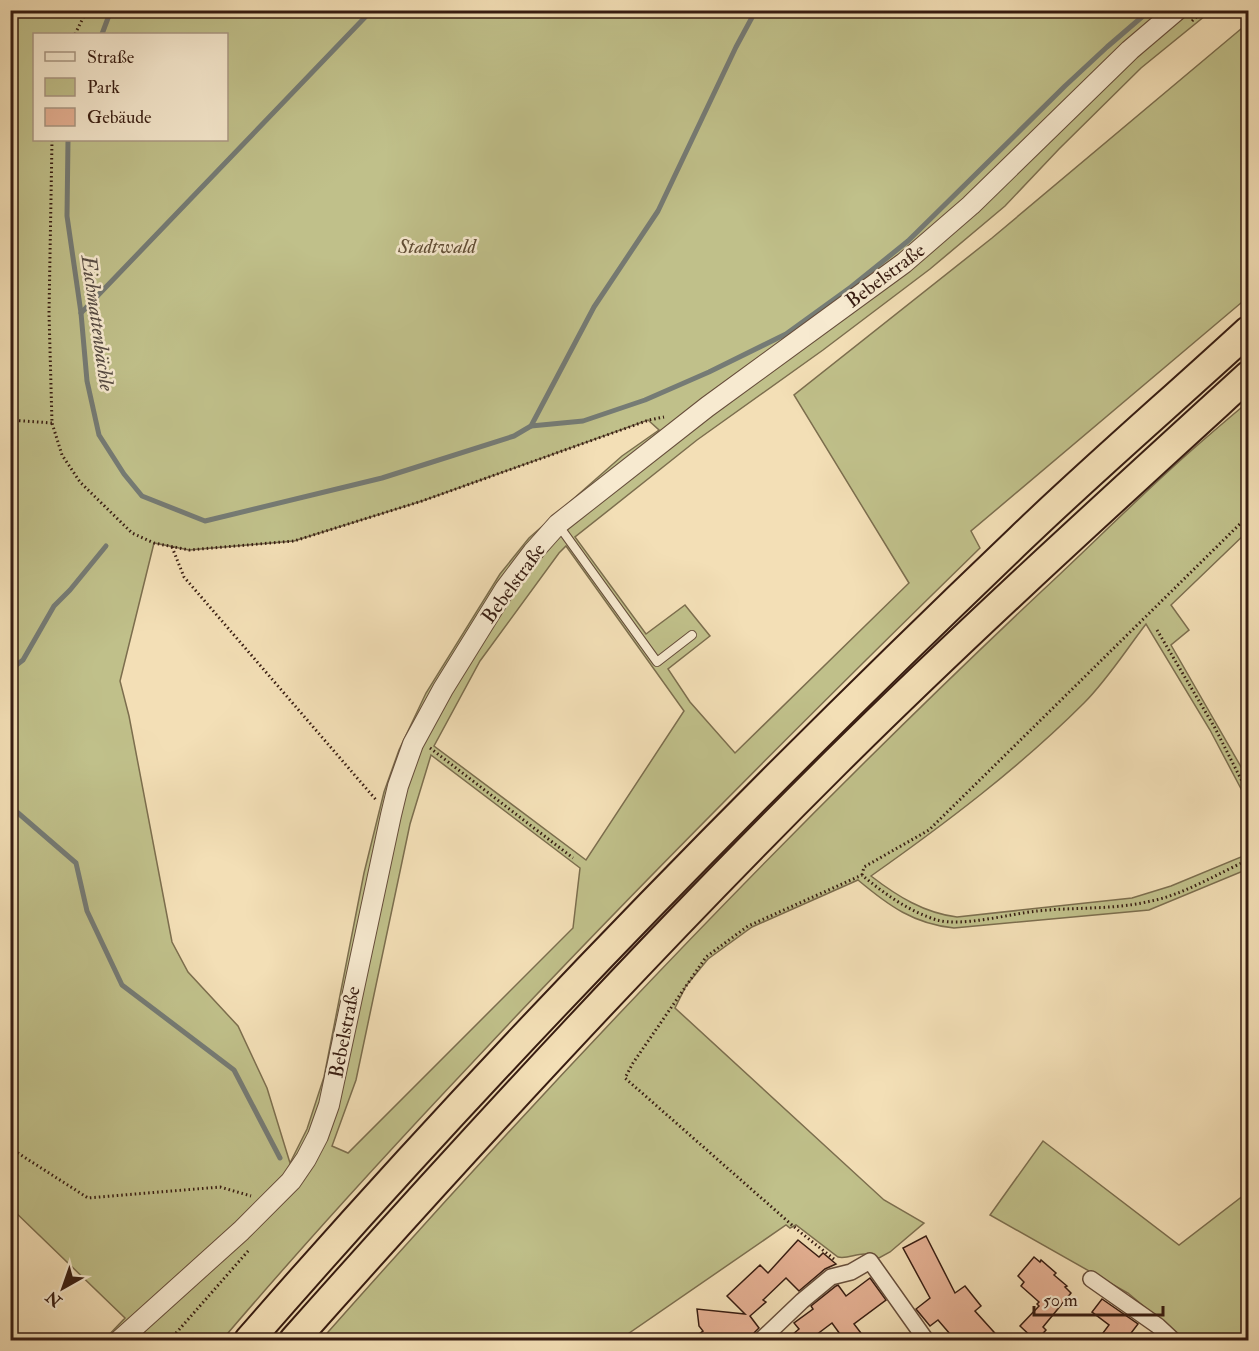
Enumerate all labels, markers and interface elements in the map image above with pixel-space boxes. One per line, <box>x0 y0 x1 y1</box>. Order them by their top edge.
legend <box>33 33 228 141</box>
text: Straße <box>87 46 135 69</box>
text: Park <box>87 76 120 99</box>
text: Gebäude <box>87 106 152 129</box>
park label: Stadtwald <box>397 234 478 259</box>
street label: Bebelstraße <box>841 237 930 313</box>
water label: Eichmattenbächle <box>74 252 121 394</box>
street label: Bebelstraße <box>476 538 551 628</box>
street label: Bebelstraße <box>323 984 366 1080</box>
north arrow <box>33 1258 93 1318</box>
scale bar <box>1034 1279 1163 1317</box>
text: N <box>42 1286 67 1312</box>
text: 50 m <box>1043 1289 1078 1312</box>

